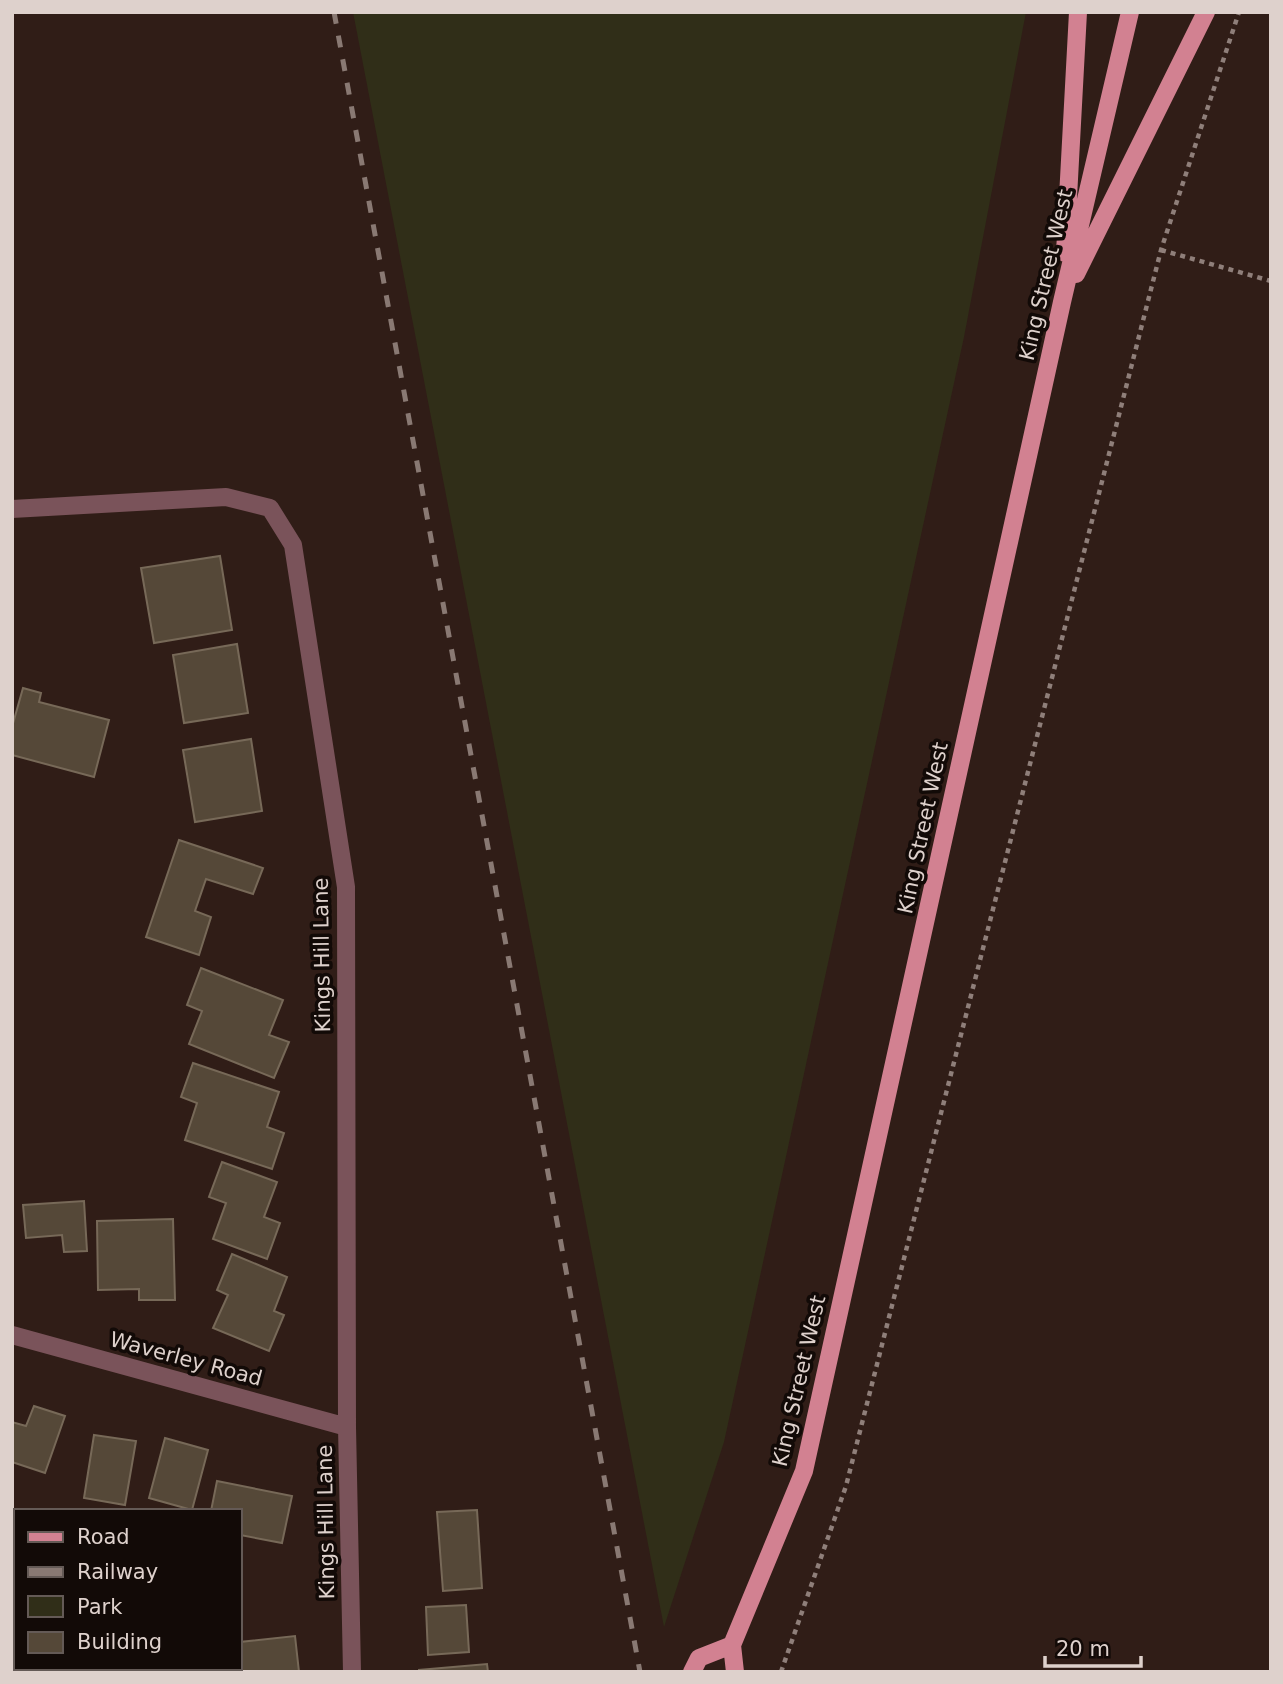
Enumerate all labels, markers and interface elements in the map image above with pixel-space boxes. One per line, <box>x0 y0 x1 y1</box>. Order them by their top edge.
street label: King Street West <box>1015 187 1077 363</box>
street label: King Street West <box>893 740 953 916</box>
street label: Kings Hill Lane <box>309 877 335 1033</box>
street label: King Street West <box>768 1293 830 1469</box>
street label: Waverley Road <box>107 1327 265 1391</box>
street label: Kings Hill Lane <box>313 1444 339 1600</box>
legend <box>14 1509 242 1670</box>
text: Road <box>77 1525 130 1549</box>
text: Railway <box>77 1560 158 1584</box>
text: Park <box>77 1595 123 1619</box>
scale bar <box>1045 1624 1141 1668</box>
text: Building <box>77 1630 162 1654</box>
text: 20 m <box>1056 1637 1110 1661</box>

